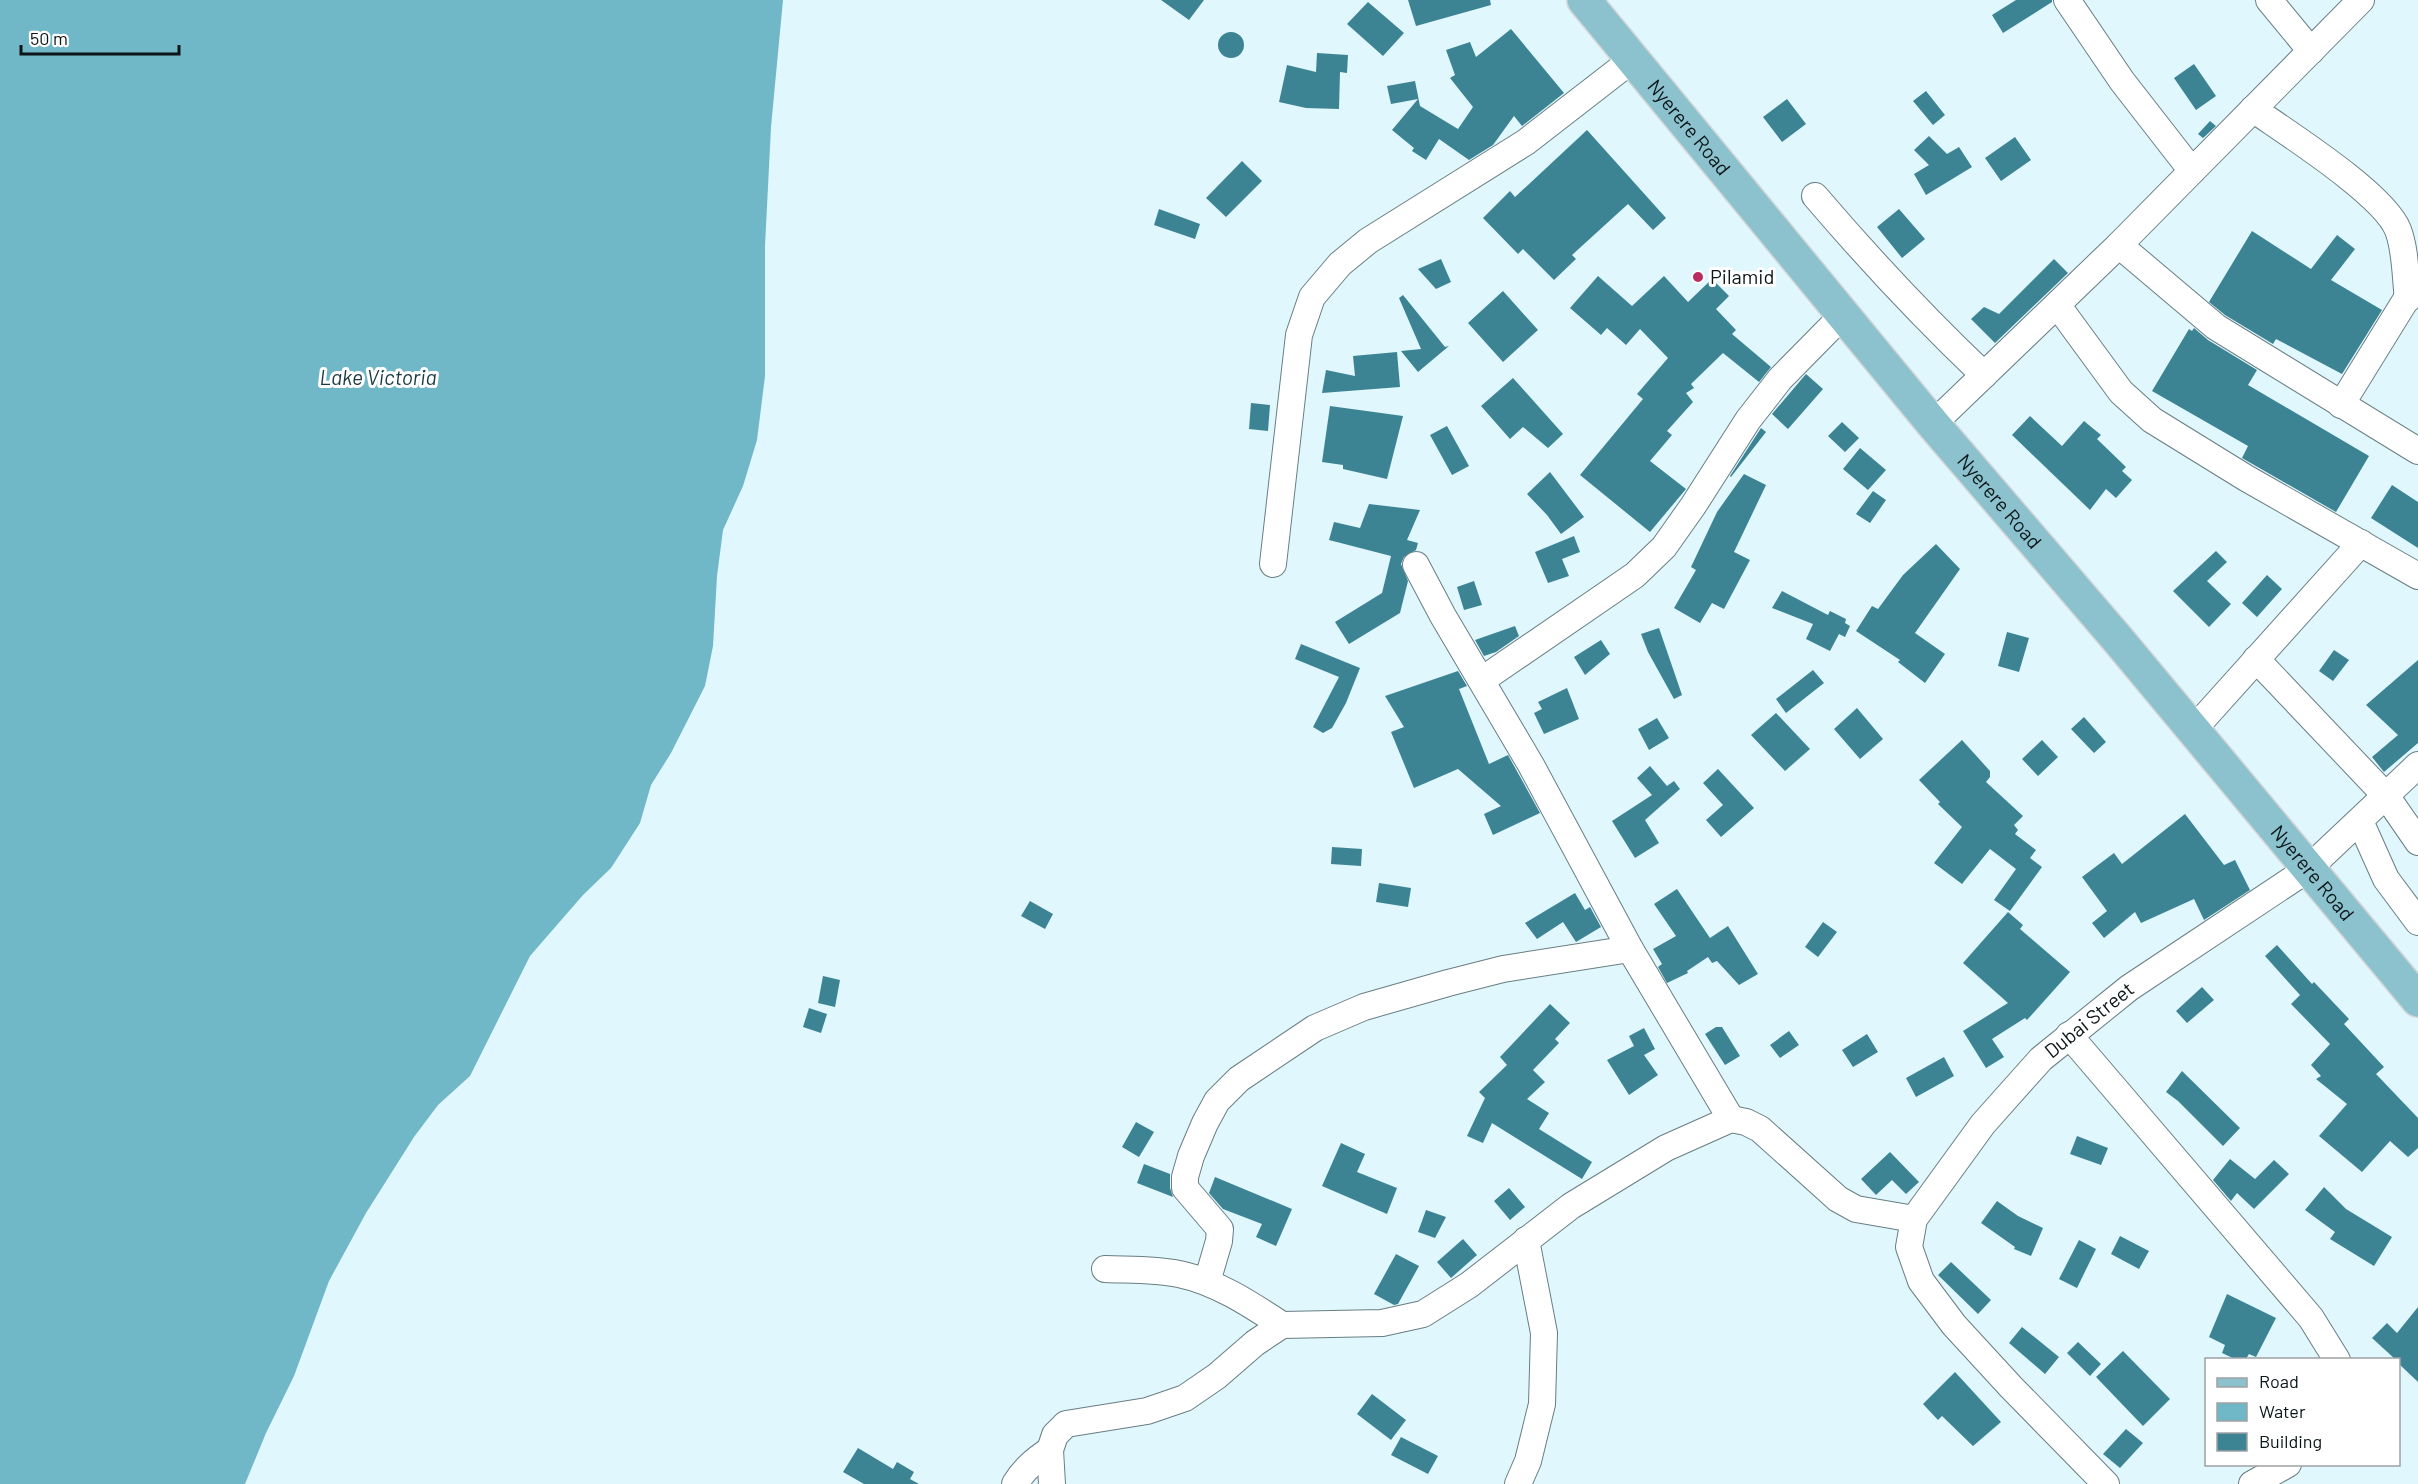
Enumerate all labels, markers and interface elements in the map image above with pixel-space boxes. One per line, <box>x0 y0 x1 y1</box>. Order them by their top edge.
scale bar <box>21 18 178 56</box>
text: 50 m <box>30 27 68 49</box>
street label: Nyerere Road <box>1643 74 1736 180</box>
place label: Pilamid <box>1710 264 1774 288</box>
marker: Pilamid <box>1691 270 1705 284</box>
water label: Lake Victoria <box>319 364 437 389</box>
street label: Nyerere Road <box>1953 448 2047 553</box>
street label: Nyerere Road <box>2266 820 2360 925</box>
street label: Dubai Street <box>2039 976 2138 1062</box>
legend <box>2205 1358 2400 1466</box>
text: Road <box>2259 1370 2299 1392</box>
text: Water <box>2259 1400 2306 1422</box>
text: Building <box>2259 1430 2322 1452</box>

